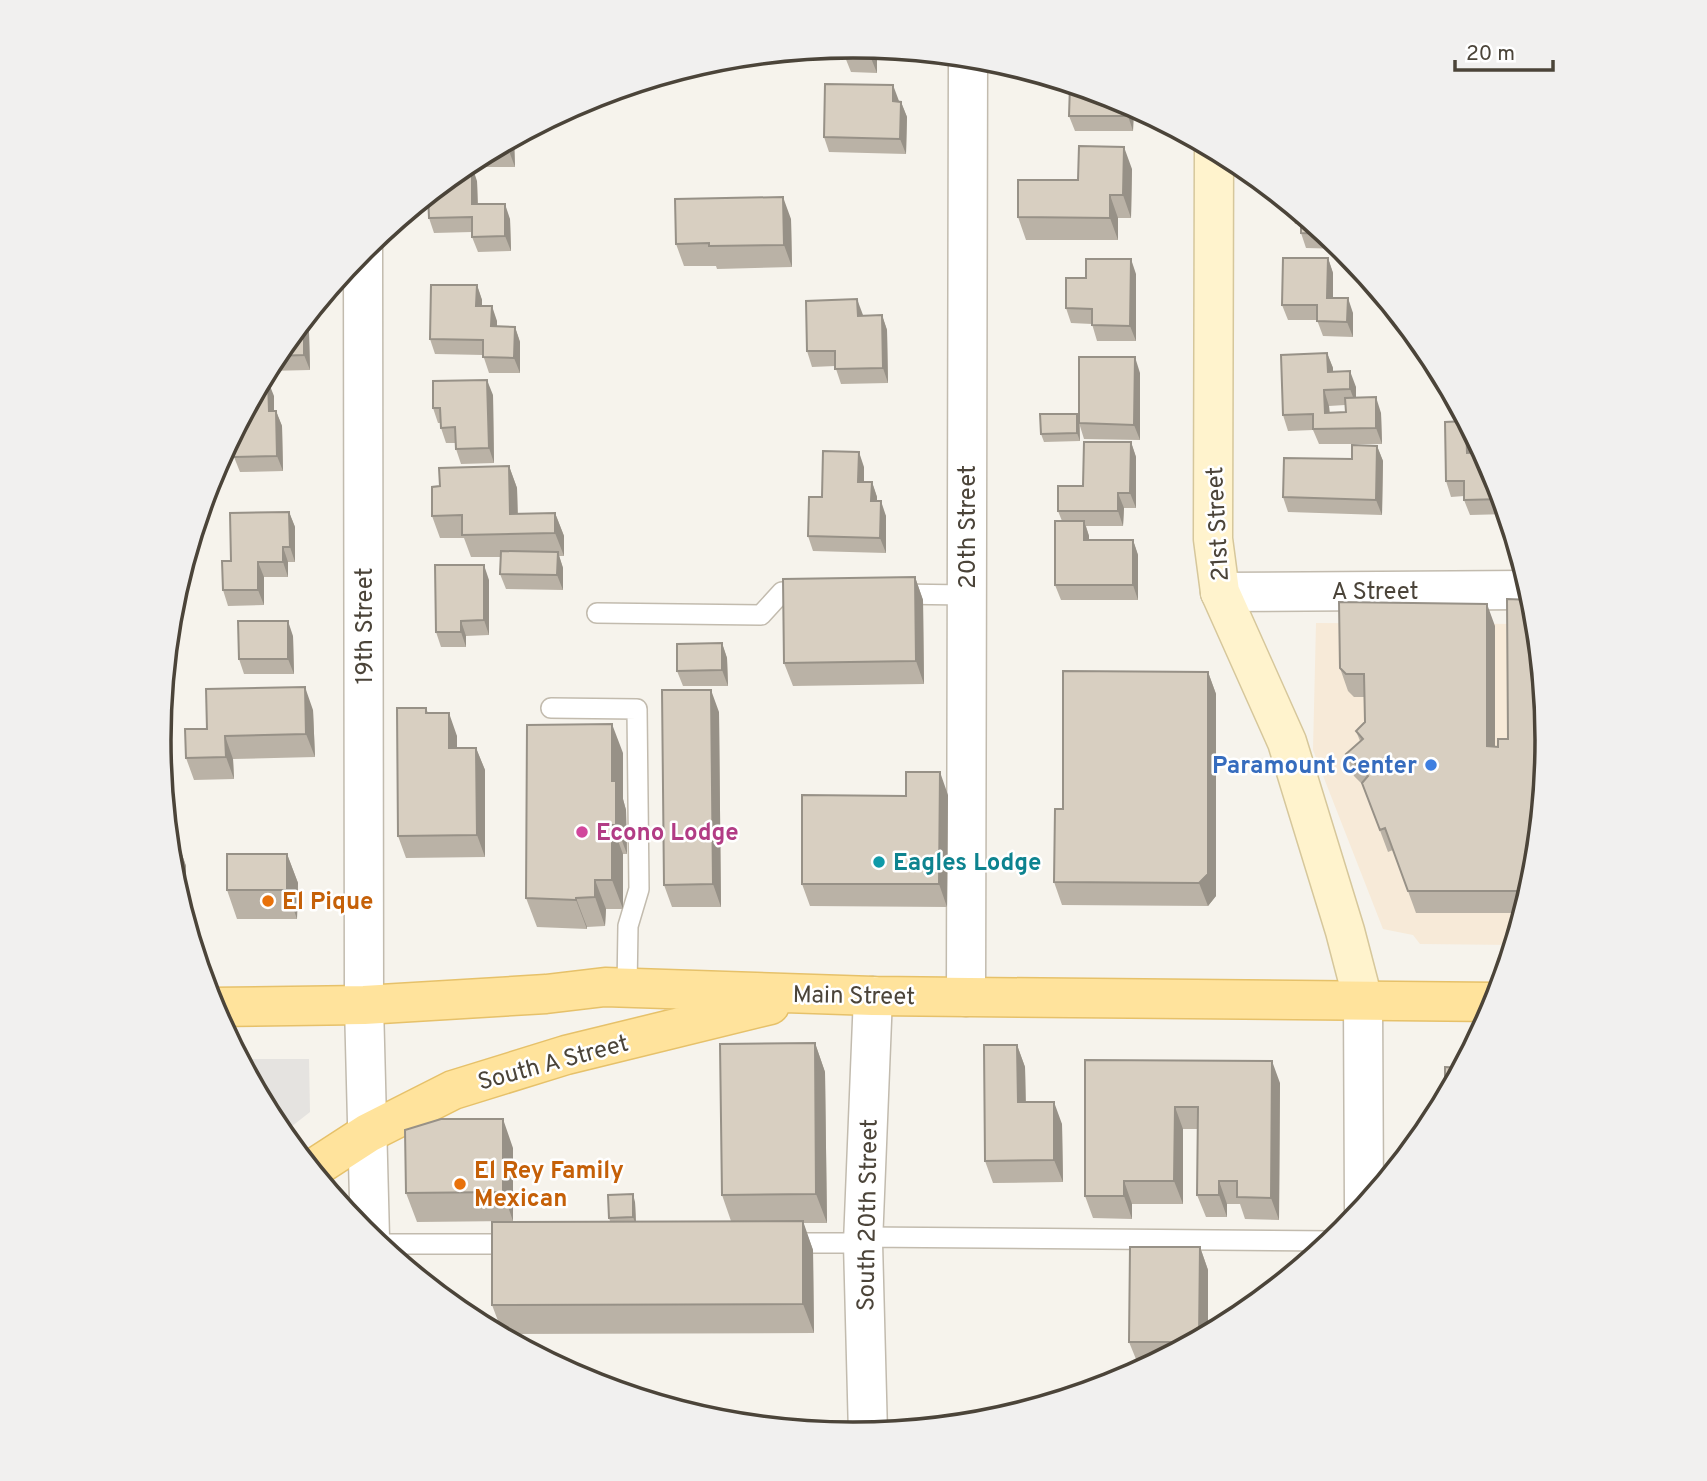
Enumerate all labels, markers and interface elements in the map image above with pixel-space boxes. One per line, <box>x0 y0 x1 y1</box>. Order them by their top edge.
scale bar <box>1455 28 1553 72</box>
text: 20 m <box>1466 41 1515 68</box>
street label: 20th Street <box>954 465 984 589</box>
street label: 21st Street <box>1201 466 1237 582</box>
street label: 19th Street <box>351 567 381 685</box>
street label: A Street <box>1331 578 1419 608</box>
place label: Paramount Center <box>1212 752 1417 782</box>
marker: Paramount Center <box>1423 757 1439 773</box>
place label: Econo Lodge <box>596 819 739 849</box>
marker: Econo Lodge <box>574 824 590 840</box>
place label: Eagles Lodge <box>893 849 1041 879</box>
marker: Eagles Lodge <box>871 854 887 870</box>
place label: El Pique <box>282 888 373 918</box>
marker: El Pique <box>260 893 276 909</box>
street label: Main Street <box>792 981 915 1013</box>
street label: South A Street <box>475 1029 632 1098</box>
street label: South 20th Street <box>852 1119 886 1312</box>
place label: El Rey Family Mexican <box>474 1157 624 1215</box>
marker: El Rey Family Mexican <box>452 1176 468 1192</box>

